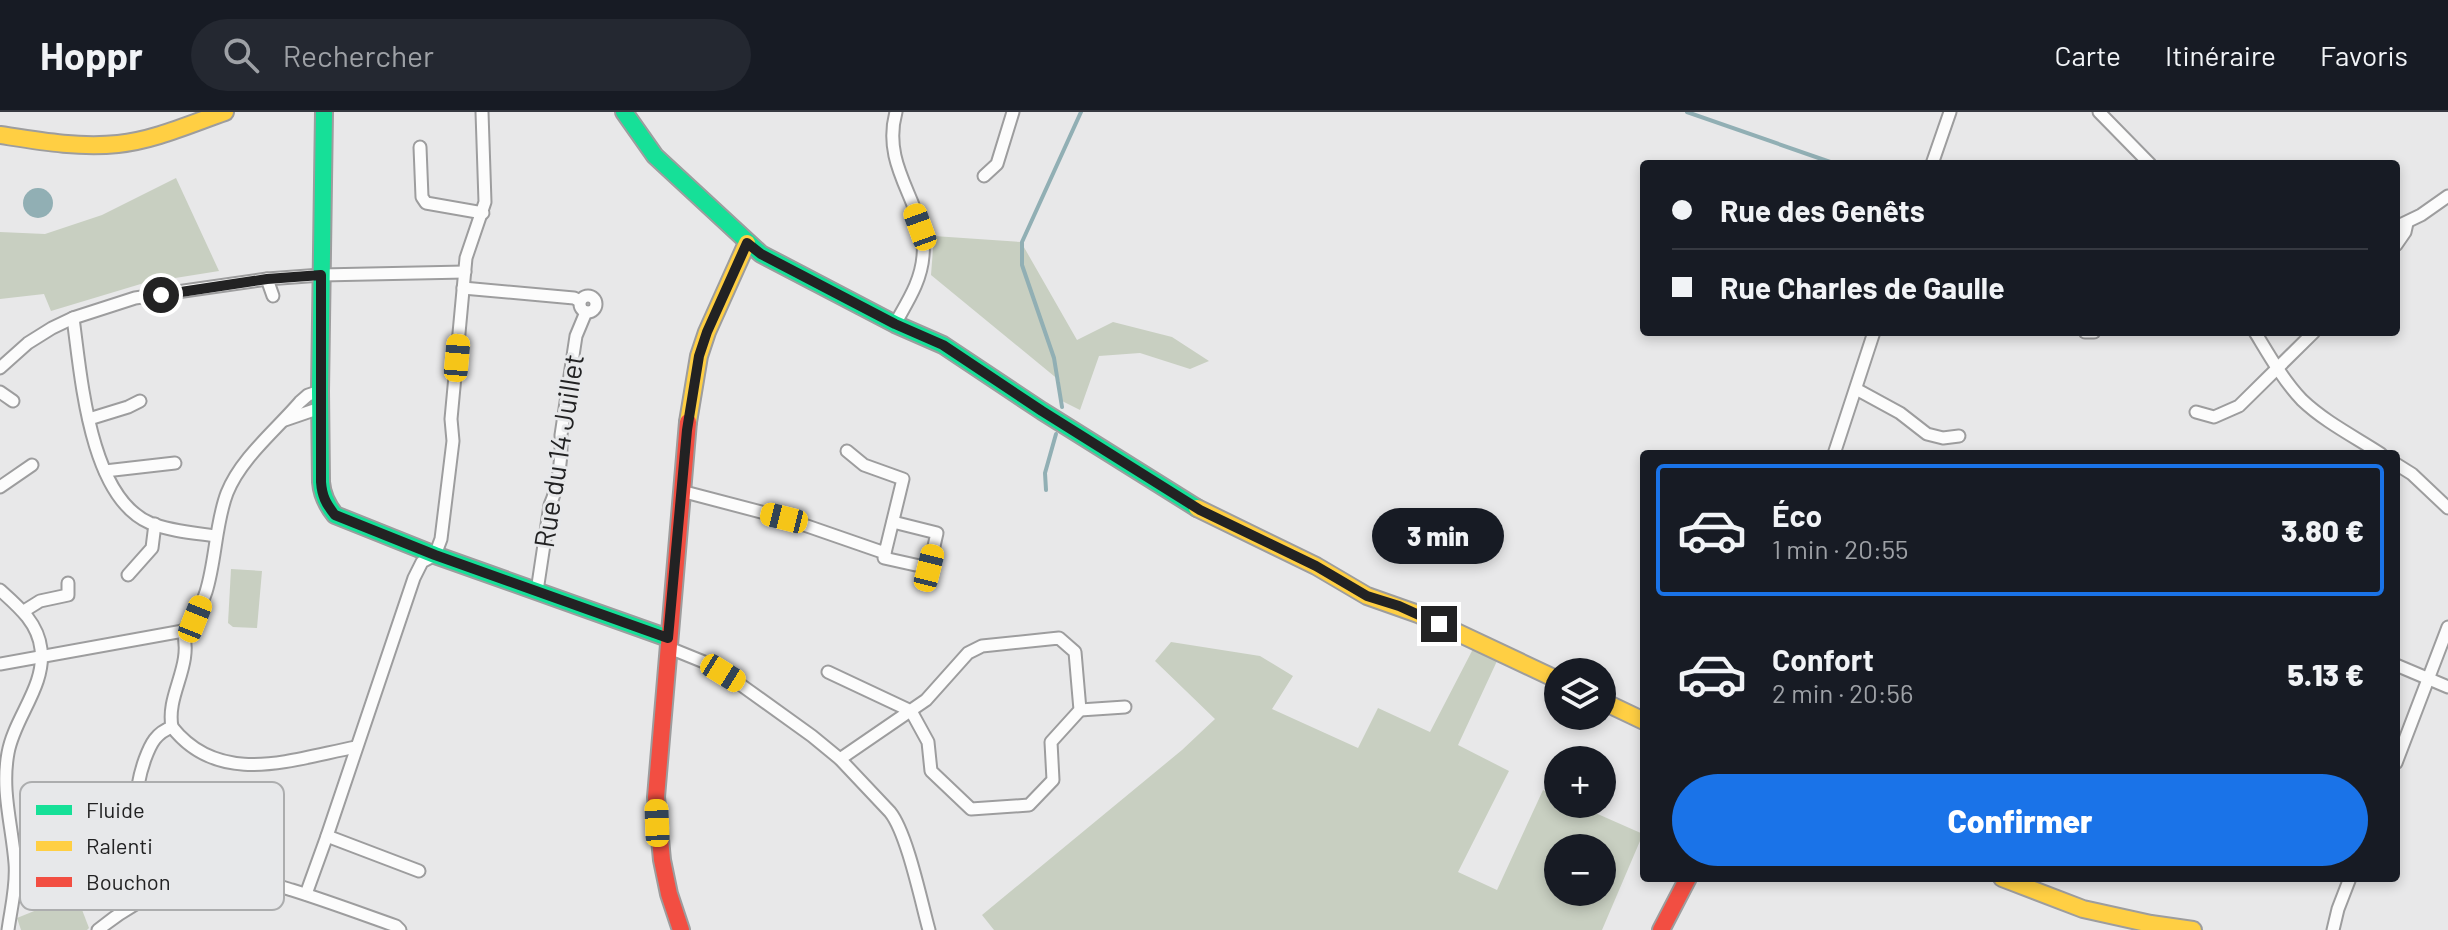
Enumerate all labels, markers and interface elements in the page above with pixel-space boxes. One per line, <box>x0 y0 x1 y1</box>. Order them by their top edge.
search box <box>191 19 751 91</box>
text: Hoppr <box>40 32 143 78</box>
icon: search <box>219 33 263 77</box>
text: Rechercher <box>283 37 434 73</box>
text: Carte <box>2055 38 2121 72</box>
text: Itinéraire <box>2165 38 2276 72</box>
text: Favoris <box>2320 38 2408 72</box>
text: Rue des Genêts <box>1720 192 1925 228</box>
car <box>901 200 939 254</box>
text: Rue Charles de Gaulle <box>1720 269 2005 305</box>
route start <box>143 277 179 313</box>
car <box>443 333 471 383</box>
street label: Rue du 14 Juillet <box>526 352 590 550</box>
icon: car <box>1676 494 1748 566</box>
text: Éco <box>1772 497 1822 533</box>
car <box>758 501 810 535</box>
callout: 3 min <box>1373 508 1505 564</box>
text: 3.80 € <box>2281 512 2364 548</box>
text: 3 min <box>1407 520 1469 551</box>
text: 1 min · 20:55 <box>1772 533 1908 564</box>
car <box>912 542 946 594</box>
car <box>175 592 215 646</box>
route end <box>1421 606 1457 642</box>
icon: car <box>1676 638 1748 710</box>
text: Confort <box>1772 641 1874 677</box>
car <box>696 650 750 696</box>
text: 5.13 € <box>2287 656 2364 692</box>
map controls <box>1544 658 1616 906</box>
button: layers <box>1544 658 1616 730</box>
text: 2 min · 20:56 <box>1772 677 1913 708</box>
button: + <box>1544 746 1616 818</box>
button: Confirmer <box>1672 774 2368 866</box>
legend <box>20 782 284 910</box>
text: Fluide <box>86 796 145 822</box>
car <box>644 799 670 847</box>
text: Ralenti <box>86 832 153 858</box>
button: − <box>1544 834 1616 906</box>
text: Bouchon <box>86 868 171 894</box>

